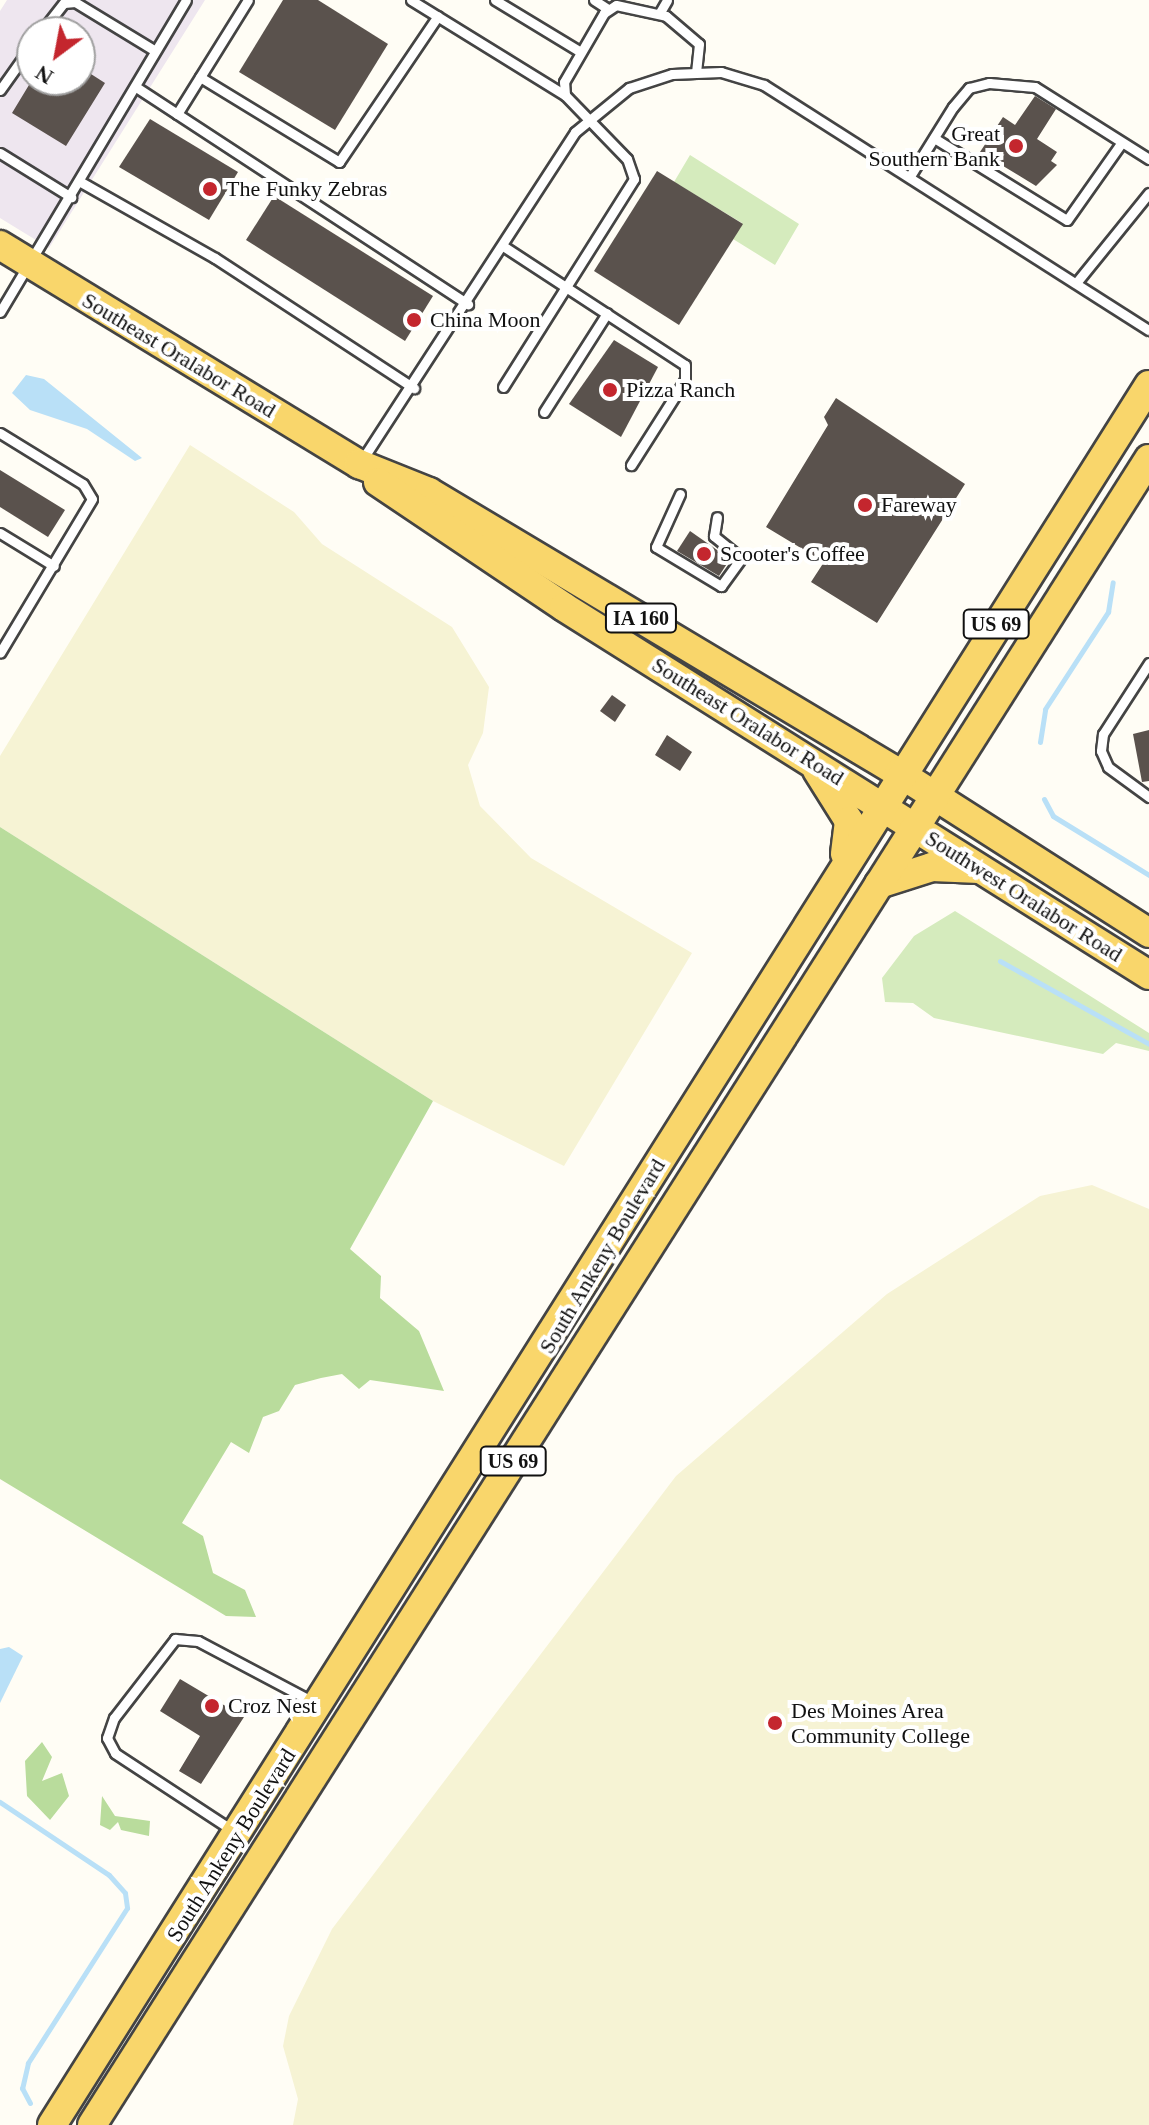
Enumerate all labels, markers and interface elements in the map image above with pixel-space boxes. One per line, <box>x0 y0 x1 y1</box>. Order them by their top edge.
north arrow <box>16 16 96 96</box>
text: N <box>31 60 57 90</box>
place label: Great Southern Bank <box>869 120 1000 172</box>
marker: Great Southern Bank <box>1007 137 1025 155</box>
place label: The Funky Zebras <box>226 176 387 202</box>
marker: The Funky Zebras <box>201 180 219 198</box>
street label: Southeast Oralabor Road <box>77 287 281 423</box>
place label: China Moon <box>430 307 541 333</box>
marker: China Moon <box>405 311 423 329</box>
place label: Pizza Ranch <box>626 377 735 403</box>
marker: Pizza Ranch <box>601 381 619 399</box>
place label: Fareway <box>881 492 957 518</box>
marker: Fareway <box>856 496 874 514</box>
place label: Scooter's Coffee <box>720 541 865 567</box>
marker: Scooter's Coffee <box>695 545 713 563</box>
road number: IA 160 <box>603 602 679 634</box>
road number: US 69 <box>962 608 1030 640</box>
street label: Southeast Oralabor Road <box>647 651 849 791</box>
street label: Southwest Oralabor Road <box>921 825 1127 967</box>
street label: South Ankeny Boulevard <box>533 1153 671 1359</box>
road number: US 69 <box>479 1445 547 1477</box>
place label: Croz Nest <box>228 1693 317 1719</box>
marker: Croz Nest <box>203 1697 221 1715</box>
place label: Des Moines Area Community College <box>791 1697 970 1748</box>
marker: Des Moines Area Community College <box>766 1714 784 1732</box>
street label: South Ankeny Boulevard <box>161 1743 301 1947</box>

